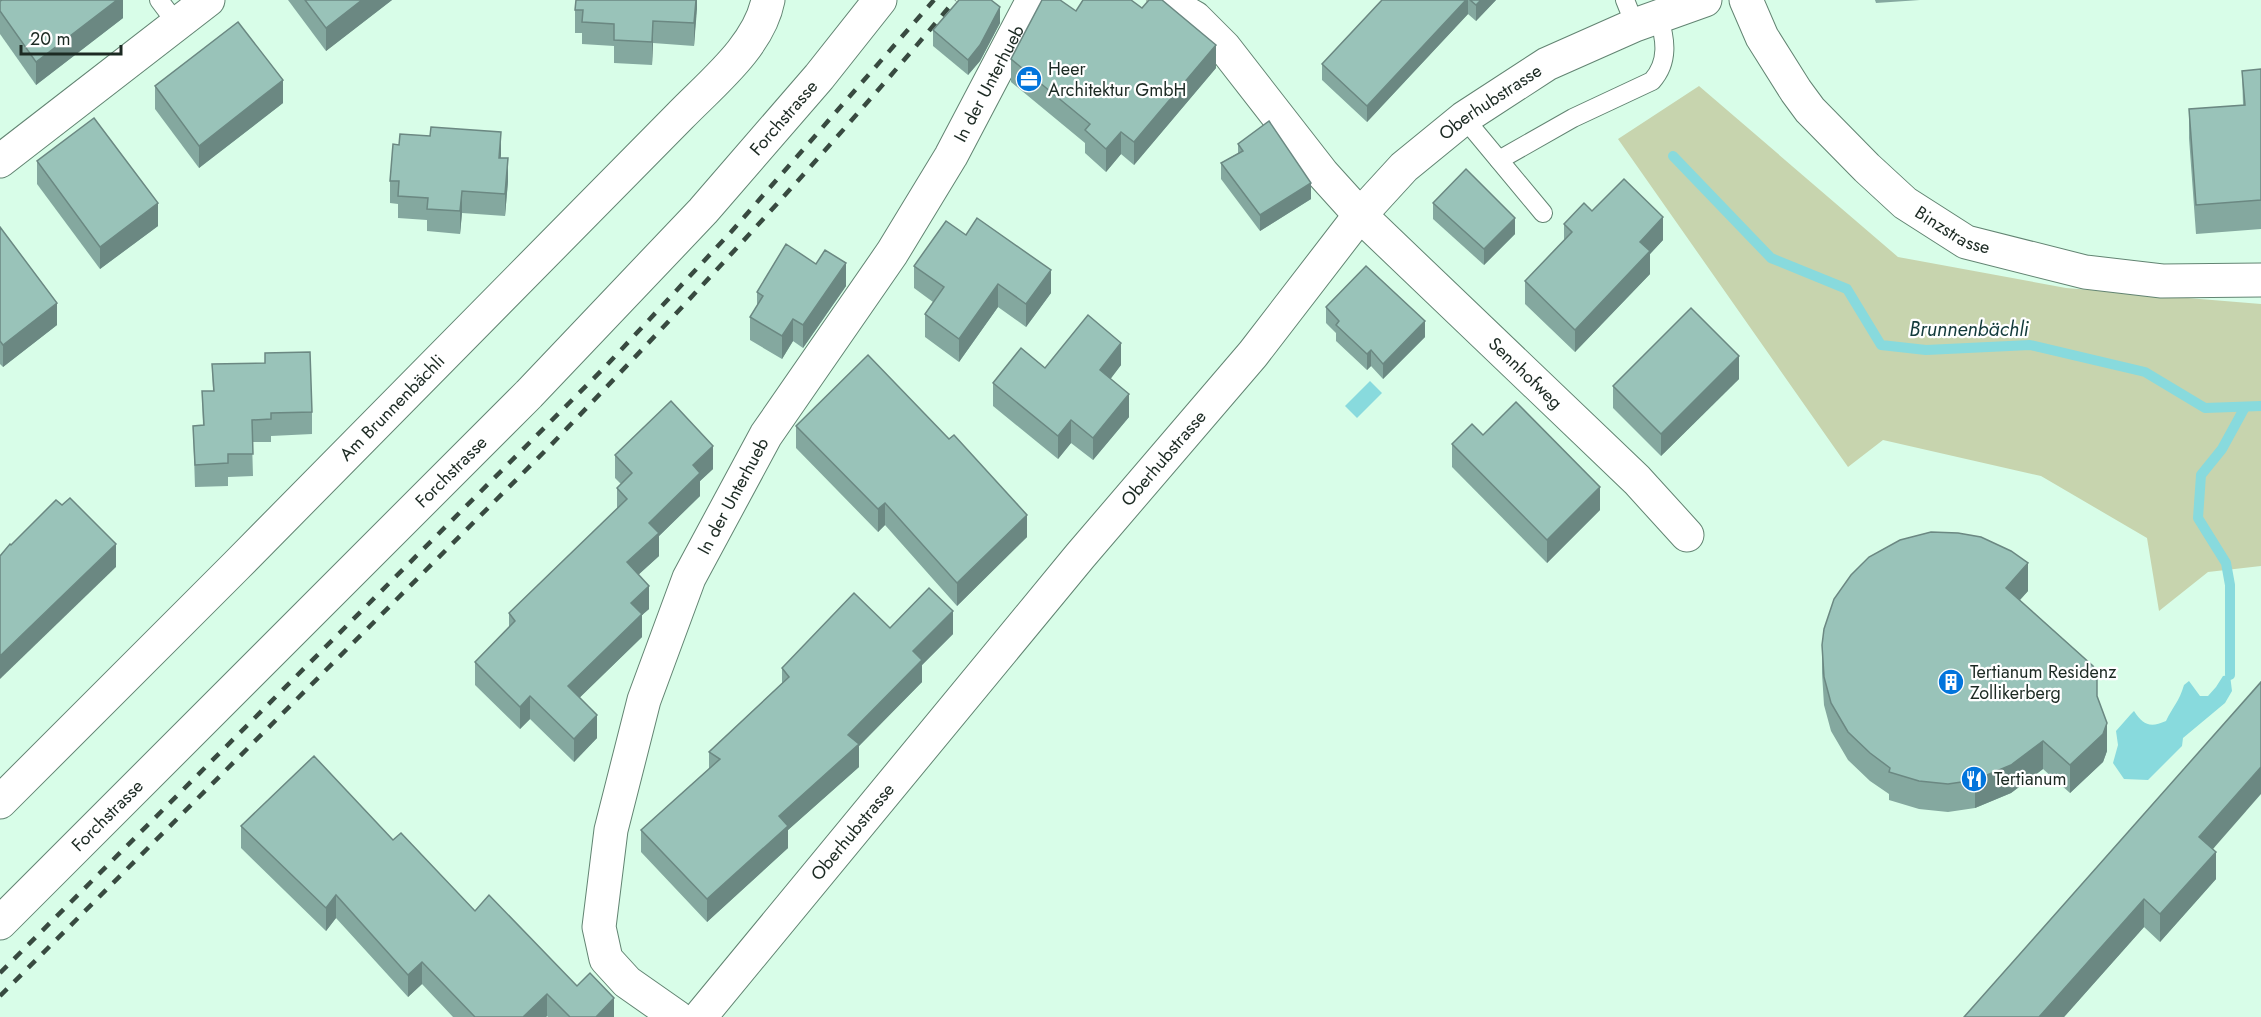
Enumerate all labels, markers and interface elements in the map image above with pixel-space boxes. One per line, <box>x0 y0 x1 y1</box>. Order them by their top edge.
scale bar <box>21 18 122 56</box>
street label: In der Unterhueb <box>947 20 1031 147</box>
text: 20 m <box>30 26 70 52</box>
place label: Heer Architektur GmbH <box>1048 56 1187 103</box>
street label: Oberhubstrasse <box>1433 58 1547 146</box>
office icon: Heer Architektur GmbH <box>1014 64 1044 94</box>
street label: Forchstrasse <box>744 74 824 161</box>
street label: Binzstrasse <box>1910 200 1993 261</box>
water label: Brunnenbächli <box>1909 315 2030 344</box>
street label: Sennhofweg <box>1482 331 1568 415</box>
street label: Am Brunnenbächli <box>333 349 451 467</box>
street label: Oberhubstrasse <box>1115 405 1212 512</box>
street label: Forchstrasse <box>409 430 493 514</box>
street label: In der Unterhueb <box>691 433 775 559</box>
place label: Tertianum Residenz Zollikerberg <box>1970 659 2117 706</box>
building icon: Tertianum Residenz Zollikerberg <box>1936 667 1966 697</box>
restaurant icon: Tertianum <box>1959 764 1989 794</box>
place label: Tertianum <box>1994 766 2067 792</box>
street label: Forchstrasse <box>66 774 149 857</box>
street label: Oberhubstrasse <box>805 777 901 886</box>

